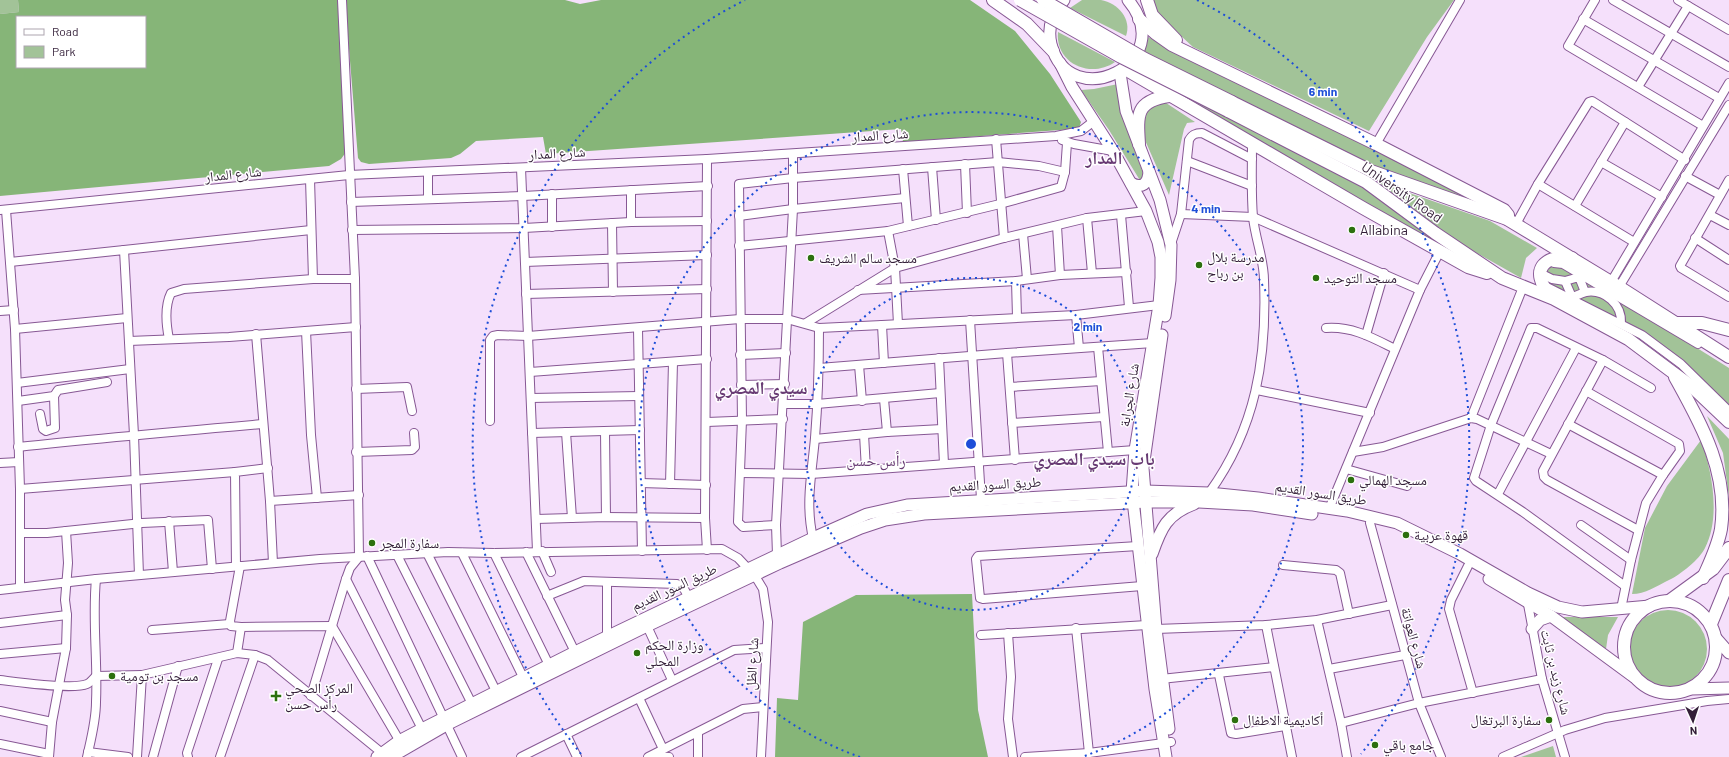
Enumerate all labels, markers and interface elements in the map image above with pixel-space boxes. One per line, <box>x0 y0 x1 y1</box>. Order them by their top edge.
legend <box>16 16 146 68</box>
text: Road <box>52 24 79 38</box>
text: Park <box>52 44 76 58</box>
text: 6 min <box>1309 84 1337 98</box>
street label: شارع المدار <box>850 124 909 147</box>
street label: شارع المدار <box>527 143 586 165</box>
district label: المدار <box>1084 146 1123 168</box>
street label: University Road <box>1359 157 1446 226</box>
street label: شارع المدار <box>203 162 262 187</box>
text: 4 min <box>1191 201 1221 215</box>
place label: Allabina <box>1360 221 1408 238</box>
marker: Allabina <box>1347 225 1357 235</box>
place label: مدرسة بلال بن رباح <box>1207 248 1264 283</box>
place label: مسجد سالم الشريف <box>819 249 917 268</box>
marker: مسجد سالم الشريف <box>806 253 816 263</box>
marker: مدرسة بلال بن رباح <box>1194 260 1204 270</box>
place label: مسجد التوحيد <box>1324 269 1397 287</box>
marker: مسجد التوحيد <box>1311 273 1321 283</box>
text: 2 min <box>1074 319 1102 333</box>
street label: شارع الجرابة <box>1115 362 1144 428</box>
district label: سيدي المصري <box>714 376 808 402</box>
centre of rings <box>964 437 978 451</box>
district label: باب سيدي المصري <box>1033 447 1155 473</box>
district label: رأس حسن <box>846 450 906 471</box>
place label: مسجد الهمالي <box>1359 471 1427 492</box>
street label: طريق السور القديم <box>948 473 1042 496</box>
marker: مسجد الهمالي <box>1346 475 1356 485</box>
street label: طريق السور القديم <box>1274 477 1368 510</box>
place label: قهوة عربية <box>1414 526 1468 544</box>
marker: قهوة عربية <box>1401 530 1411 540</box>
place label: سفارة المجر <box>379 534 439 552</box>
marker: سفارة المجر <box>367 538 377 548</box>
street label: طريق السور القديم <box>628 559 720 616</box>
street label: شارع العواتة <box>1396 605 1431 671</box>
street label: شارع زيد بن ثابت <box>1536 627 1575 717</box>
place label: وزارة الحكم المحلي <box>645 636 704 673</box>
street label: شارع الظل <box>742 637 763 691</box>
marker: وزارة الحكم المحلي <box>632 648 642 658</box>
place label: مسجد بن تومية <box>120 667 198 685</box>
marker: مسجد بن تومية <box>107 671 117 681</box>
place label: المركز الصحي رأس حسن <box>285 679 353 713</box>
marker: المركز الصحي رأس حسن <box>270 690 282 702</box>
north arrow <box>1673 701 1713 741</box>
place label: أكاديمية الاطفال <box>1243 711 1323 729</box>
place label: سفارة البرتغال <box>1470 711 1541 729</box>
marker: أكاديمية الاطفال <box>1230 715 1240 725</box>
marker: سفارة البرتغال <box>1544 715 1554 725</box>
text: N <box>1690 725 1698 738</box>
place label: جامع باقي <box>1383 736 1434 757</box>
marker: جامع باقي <box>1370 740 1380 750</box>

